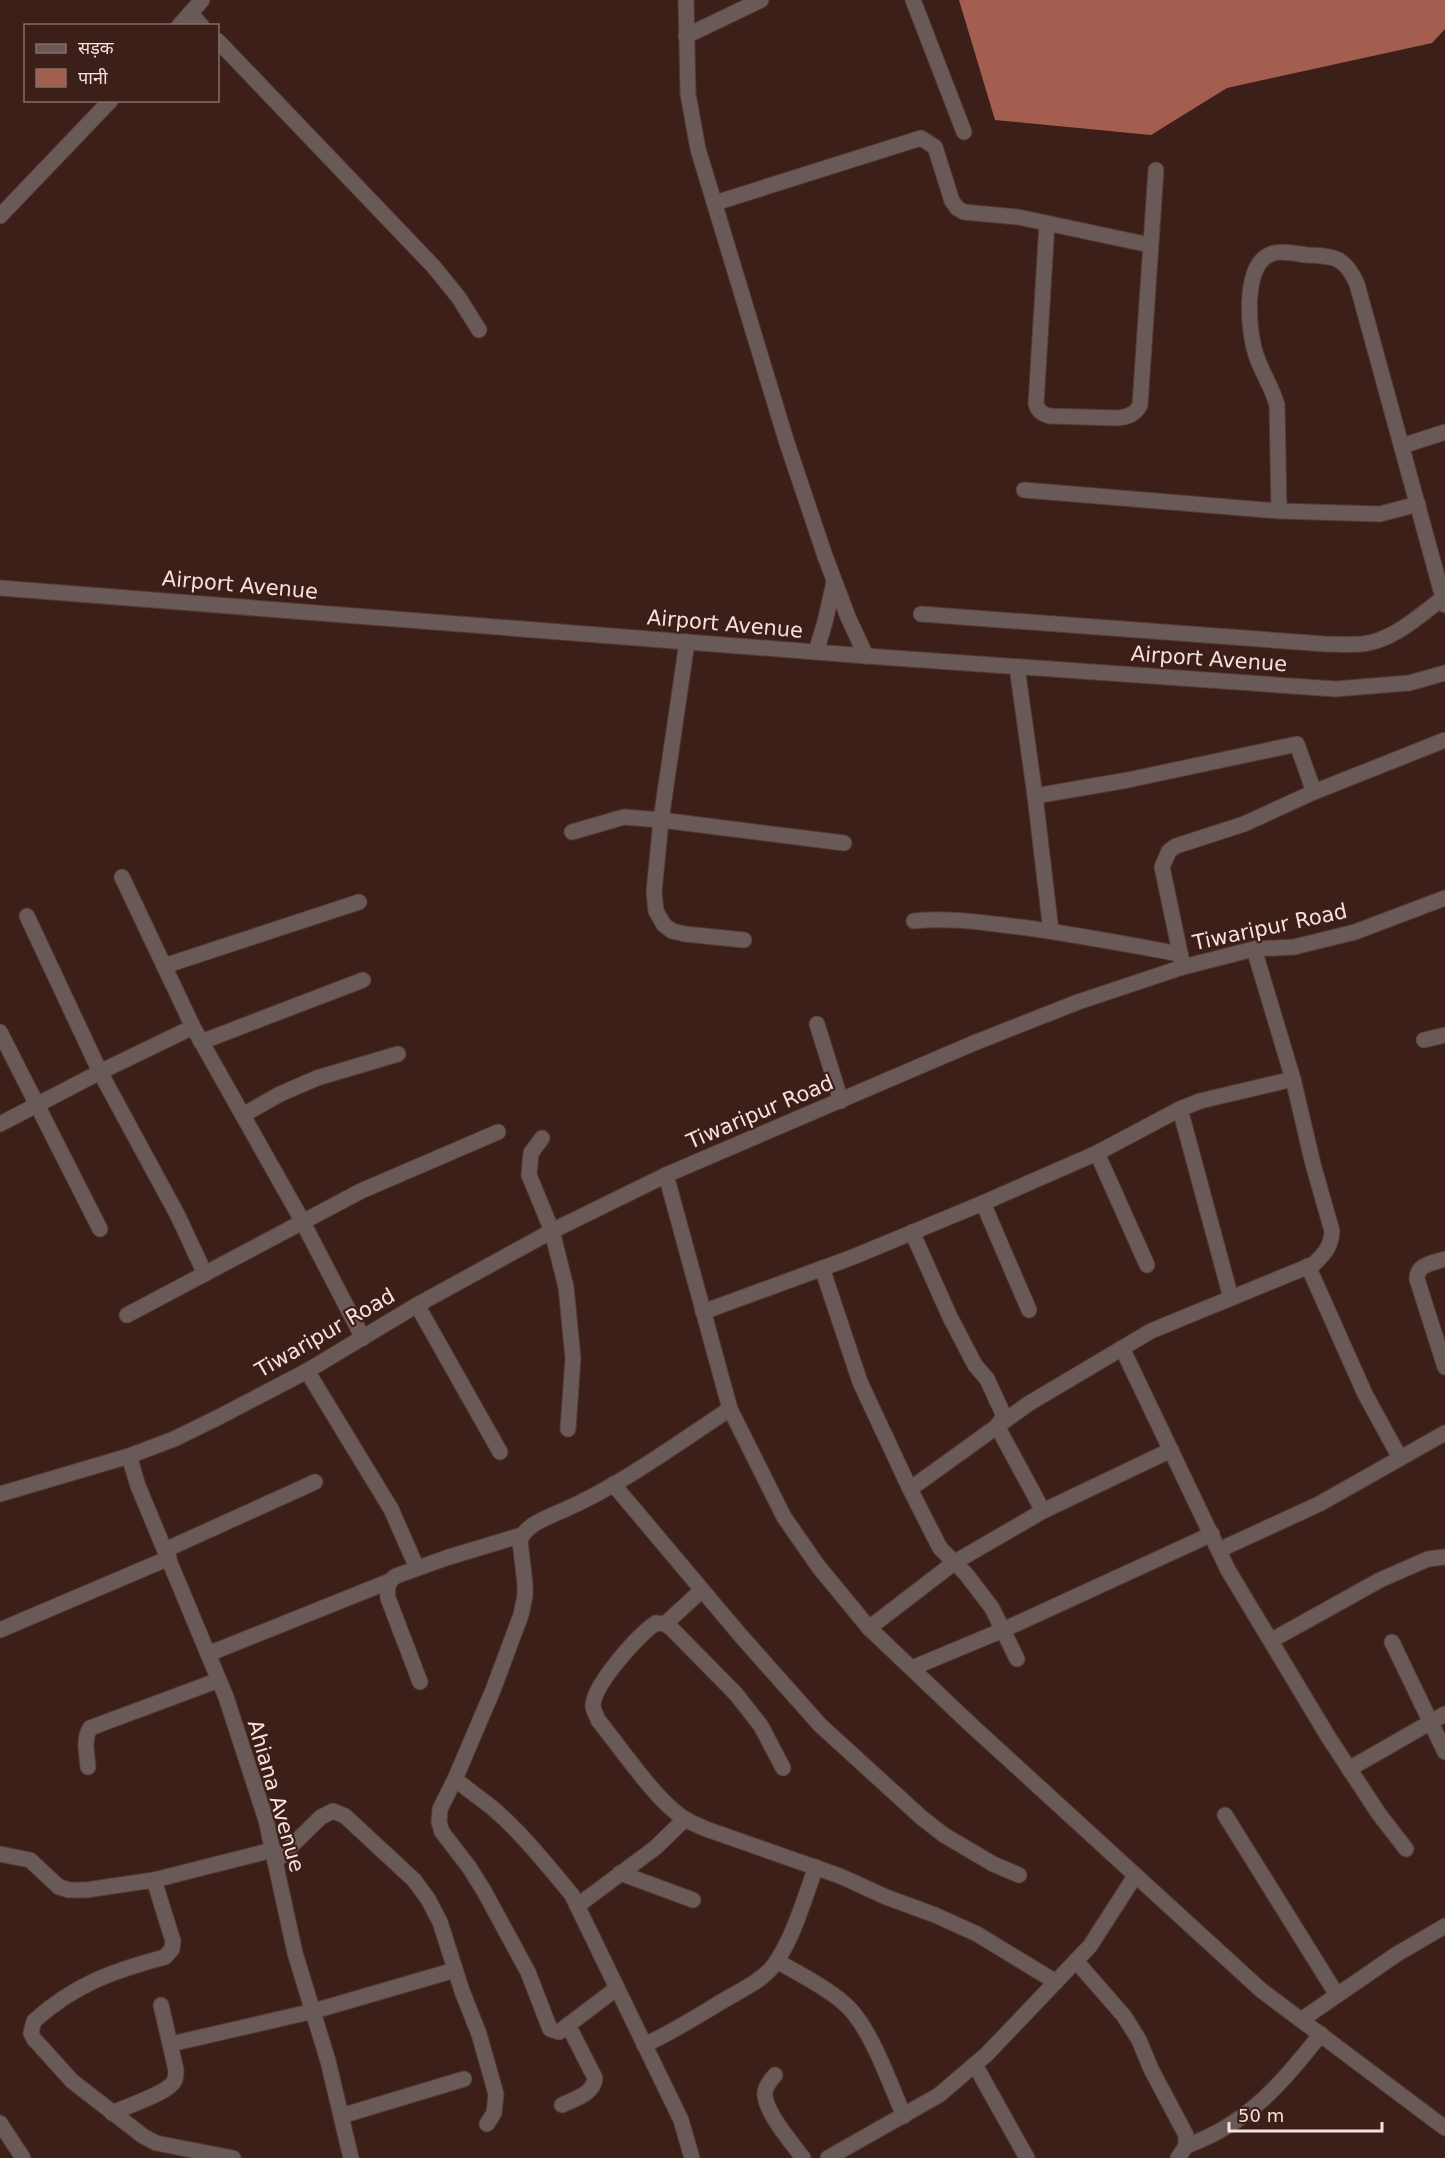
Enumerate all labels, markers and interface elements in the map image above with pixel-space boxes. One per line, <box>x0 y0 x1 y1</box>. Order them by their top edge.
legend <box>24 24 219 102</box>
text: सड़क <box>78 37 115 58</box>
text: पानी <box>78 67 108 88</box>
street label: Airport Avenue <box>161 566 319 604</box>
street label: Airport Avenue <box>646 605 804 643</box>
street label: Airport Avenue <box>1130 642 1288 676</box>
street label: Tiwaripur Road <box>1190 899 1349 955</box>
street label: Tiwaripur Road <box>682 1070 837 1154</box>
street label: Tiwaripur Road <box>250 1283 399 1383</box>
street label: Ahiana Avenue <box>243 1717 309 1875</box>
scale bar <box>1229 2095 1382 2133</box>
text: 50 m <box>1238 2105 1284 2126</box>

